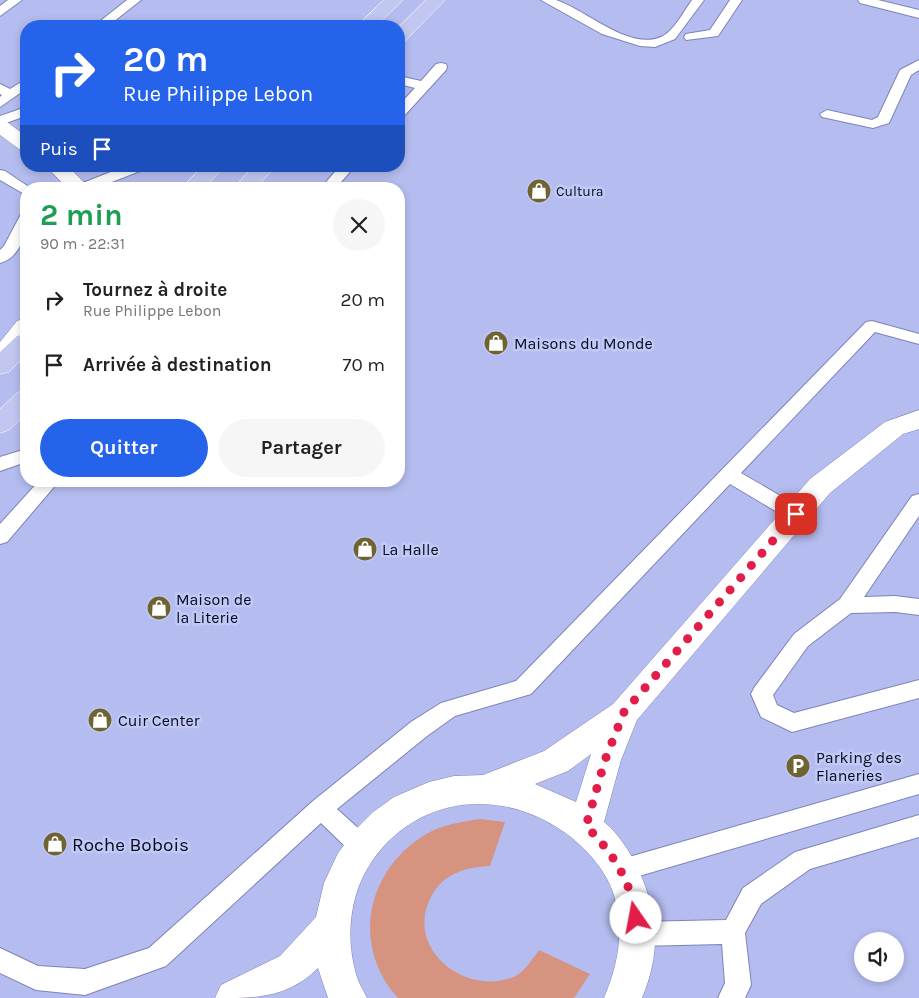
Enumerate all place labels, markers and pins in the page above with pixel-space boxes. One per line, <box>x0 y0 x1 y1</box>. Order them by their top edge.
shop icon: Cultura <box>526 178 552 204</box>
place label: Cultura <box>556 183 604 200</box>
shop icon: Maisons du Monde <box>483 330 509 356</box>
place label: Maisons du Monde <box>514 334 653 353</box>
pin <box>775 493 817 535</box>
shop icon: La Halle <box>352 536 378 562</box>
place label: La Halle <box>382 540 439 559</box>
place label: Maison de la Literie <box>176 590 251 627</box>
shop icon: Maison de la Literie <box>146 595 172 621</box>
shop icon: Cuir Center <box>87 707 113 733</box>
place label: Cuir Center <box>118 711 200 730</box>
place label: Parking des Flaneries <box>816 748 902 785</box>
parking icon: Parking des Flaneries <box>785 753 811 779</box>
shop icon: Roche Bobois <box>42 831 68 857</box>
place label: Roche Bobois <box>72 834 189 856</box>

